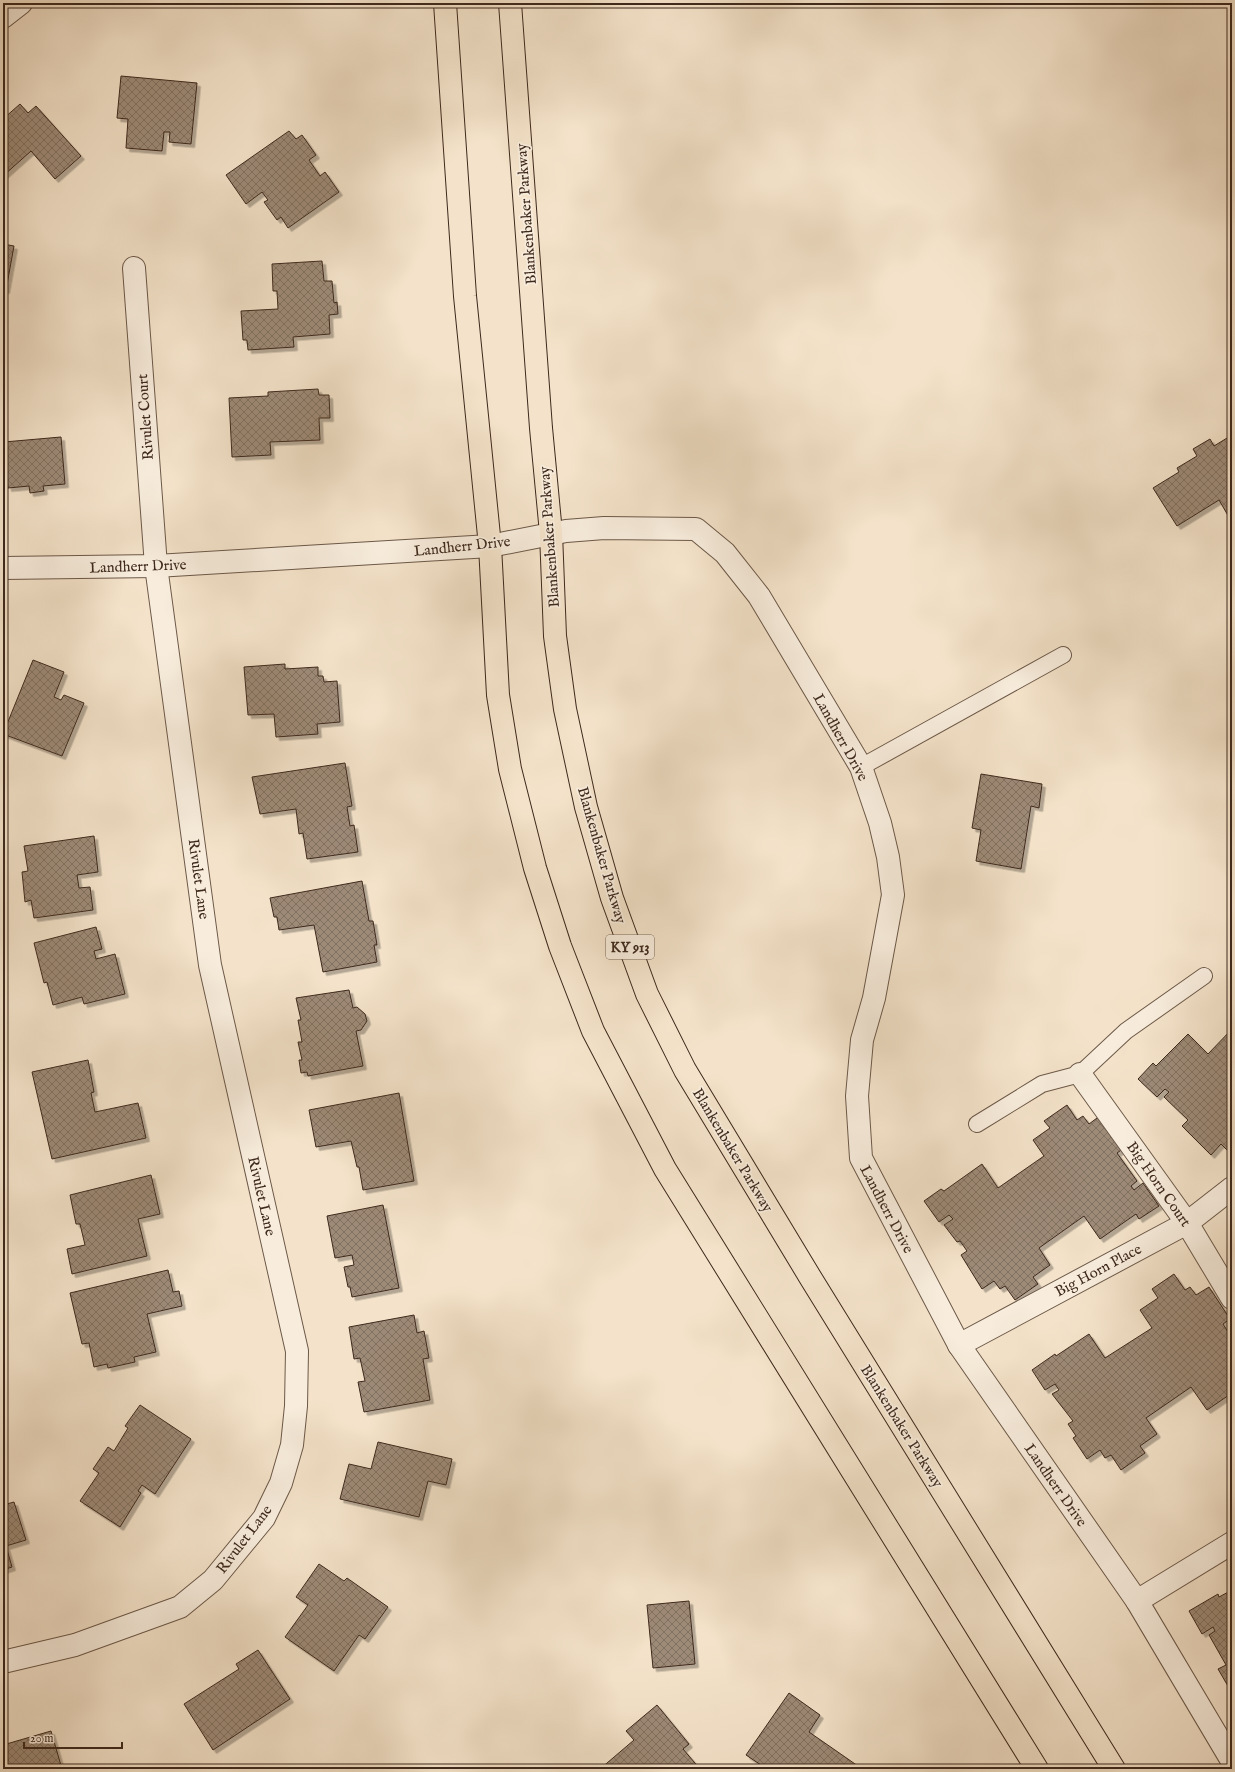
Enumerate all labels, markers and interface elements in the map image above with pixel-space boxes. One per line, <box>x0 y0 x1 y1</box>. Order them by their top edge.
street label: Blankenbaker Parkway <box>512 142 541 285</box>
street label: Rivulet Court <box>133 373 158 461</box>
street label: Blankenbaker Parkway <box>535 465 564 608</box>
street label: Landherr Drive <box>413 532 511 561</box>
street label: Landherr Drive <box>89 555 187 578</box>
street label: Landherr Drive <box>809 690 872 784</box>
street label: Blankenbaker Parkway <box>573 785 630 926</box>
street label: Rivulet Lane <box>183 838 214 921</box>
road number: KY 913 <box>606 935 654 959</box>
street label: Blankenbaker Parkway <box>688 1085 777 1216</box>
street label: Big Horn Court <box>1122 1138 1195 1231</box>
street label: Rivulet Lane <box>243 1154 280 1238</box>
street label: Landherr Drive <box>855 1162 918 1257</box>
street label: Big Horn Place <box>1052 1240 1145 1301</box>
street label: Blankenbaker Parkway <box>856 1361 947 1492</box>
street label: Landherr Drive <box>1020 1440 1091 1531</box>
street label: Rivulet Lane <box>212 1501 276 1577</box>
scale bar <box>24 1724 122 1750</box>
text: 20 m <box>30 1731 53 1746</box>

